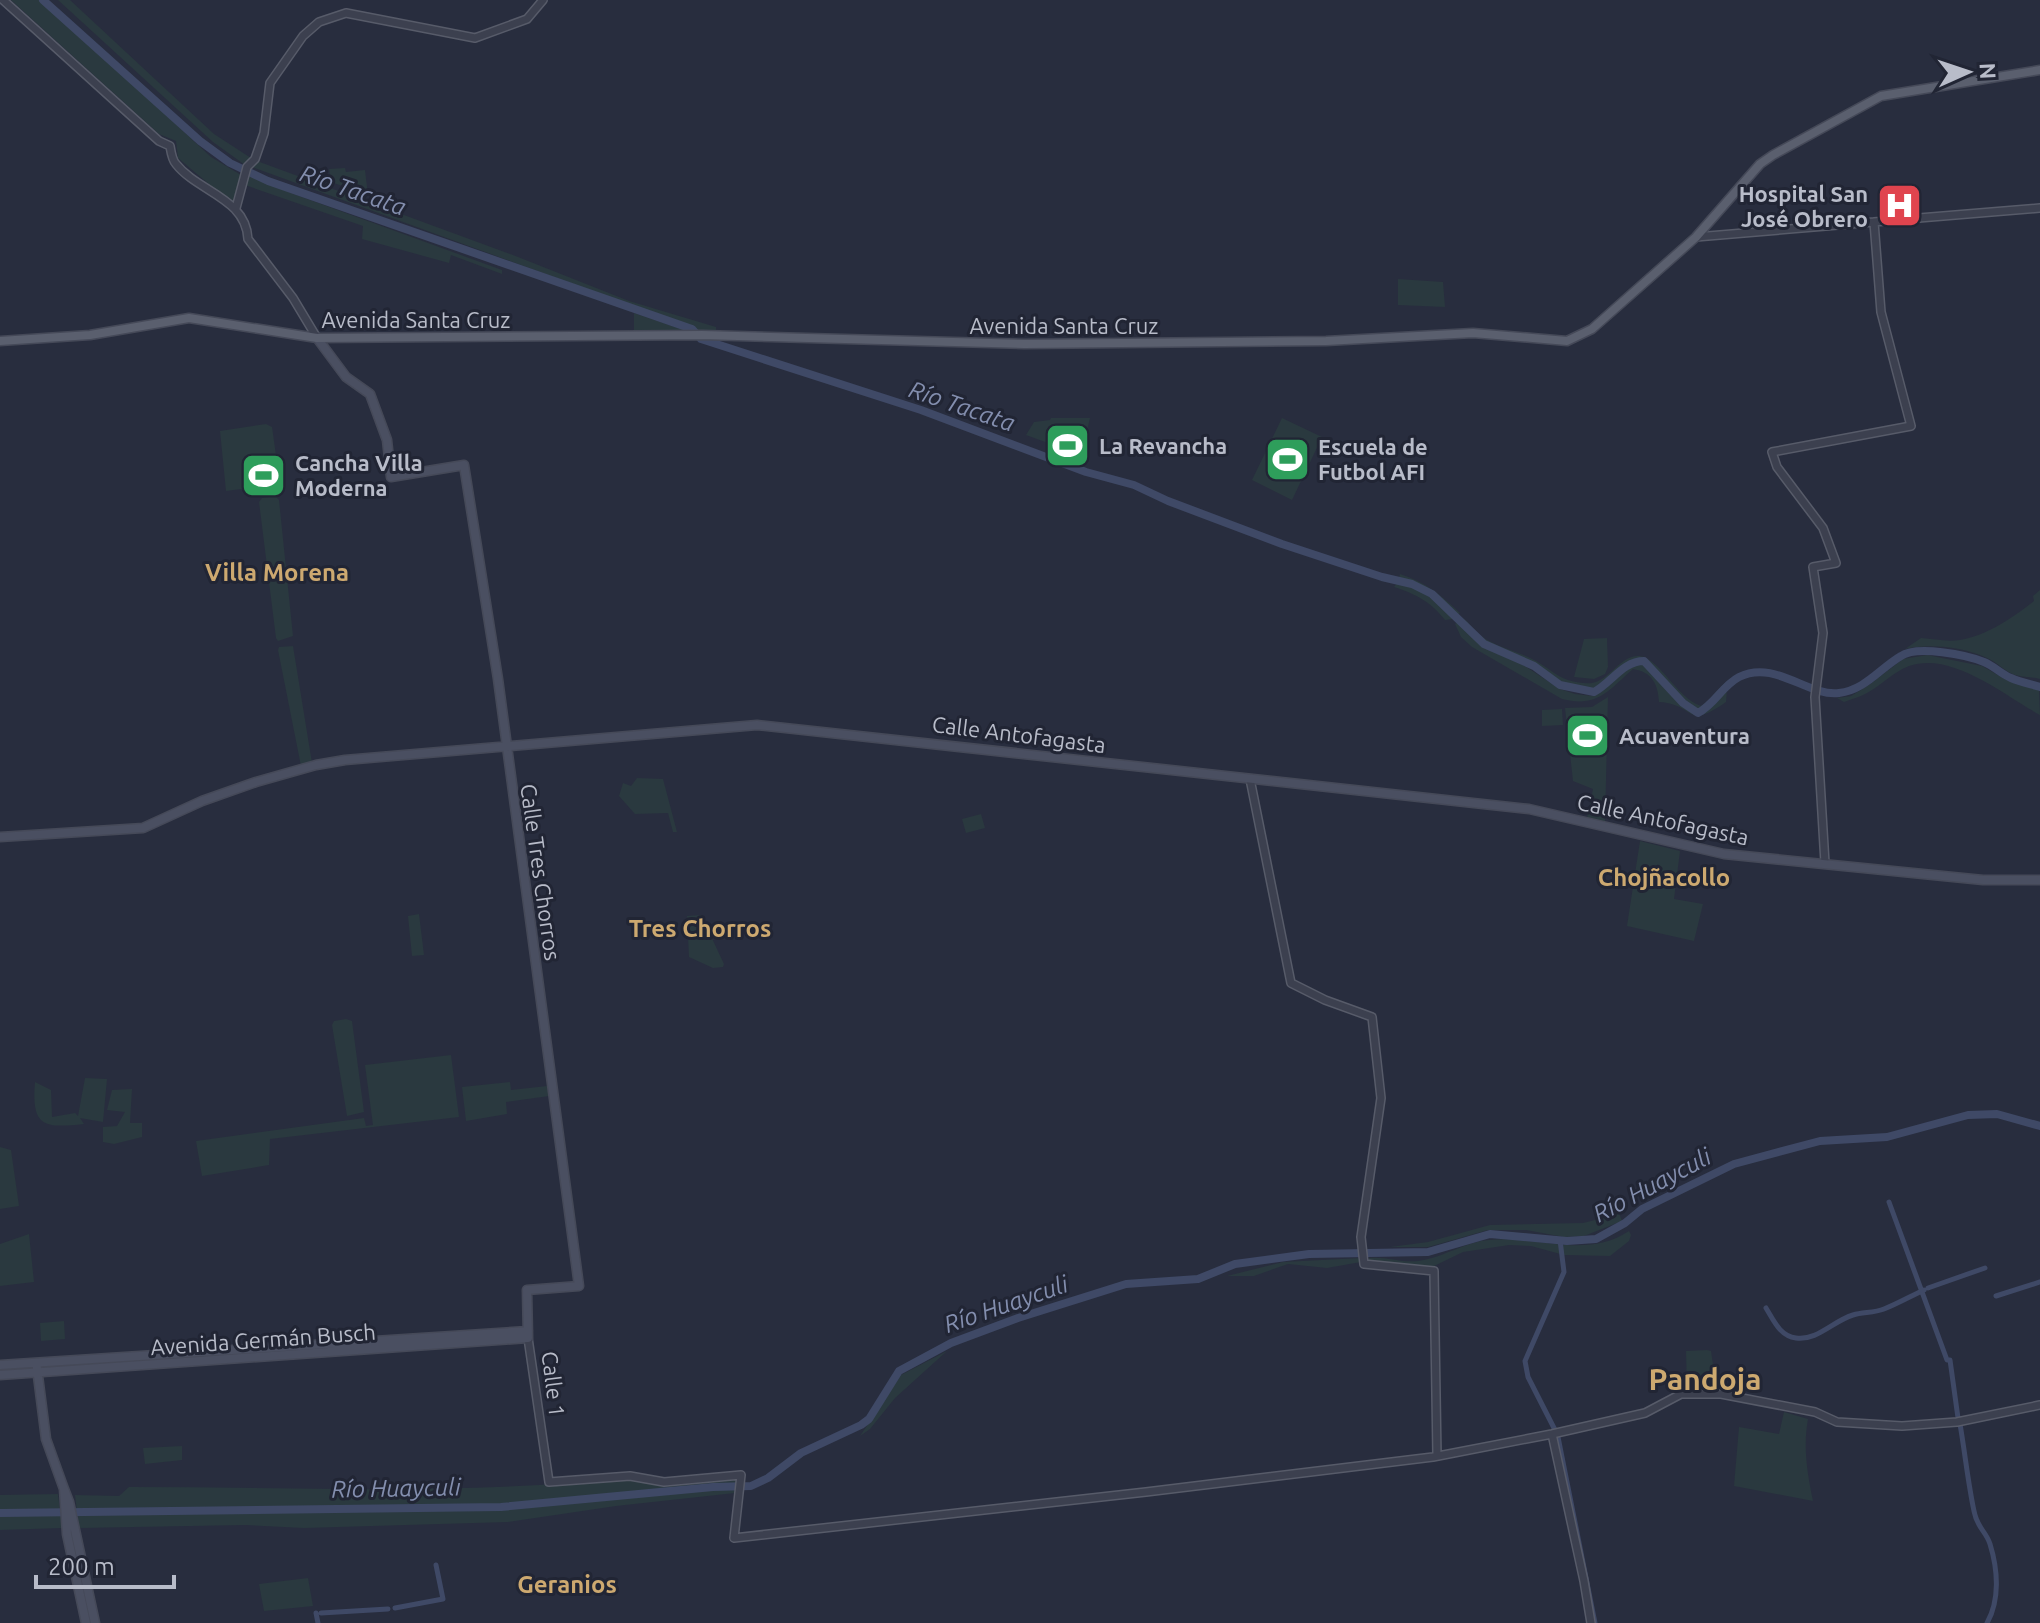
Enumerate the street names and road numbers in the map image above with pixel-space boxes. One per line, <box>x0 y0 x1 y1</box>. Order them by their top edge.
street label: Avenida Santa Cruz <box>322 307 510 332</box>
street label: Avenida Santa Cruz <box>970 313 1158 338</box>
street label: Calle Antofagasta <box>931 711 1107 757</box>
street label: Calle Tres Chorros <box>516 782 566 962</box>
street label: Calle Antofagasta <box>1575 789 1751 849</box>
street label: Avenida Germán Busch <box>149 1319 377 1359</box>
street label: Calle 1 <box>538 1350 570 1418</box>

